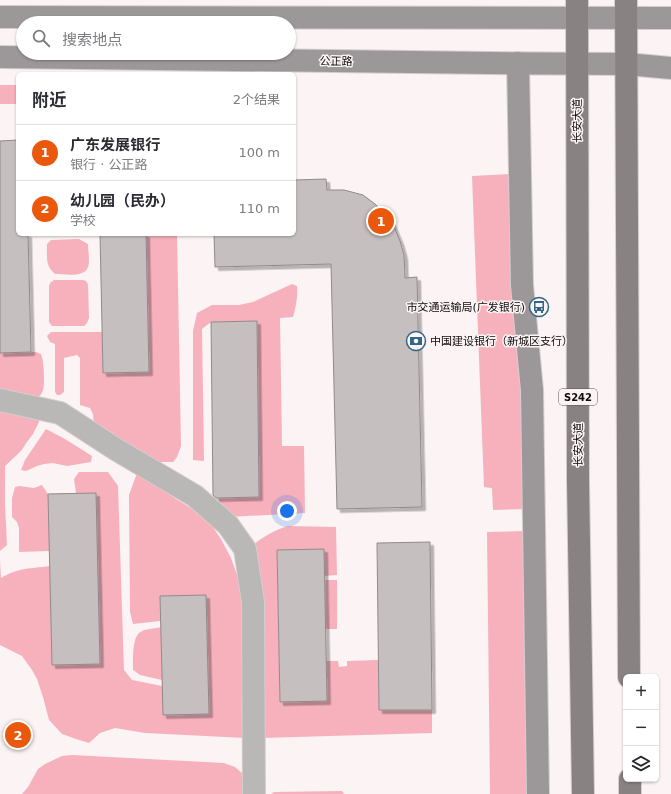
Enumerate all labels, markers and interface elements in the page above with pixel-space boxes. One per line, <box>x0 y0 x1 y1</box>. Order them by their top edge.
search box <box>16 16 296 60</box>
icon: search <box>30 27 52 49</box>
text: 搜索地点 <box>62 31 122 49</box>
street label: 公正路 <box>319 55 353 68</box>
text: 附近 <box>32 90 66 110</box>
text: 2个结果 <box>233 92 280 107</box>
street label: 长安大道 <box>571 99 584 143</box>
text: 广东发展银行 <box>70 136 160 154</box>
text: 1 <box>40 145 50 160</box>
text: 100 m <box>238 145 280 160</box>
text: 银行 · 公正路 <box>70 157 147 172</box>
text: 幼儿园（民办） <box>70 192 175 210</box>
text: 2 <box>40 201 50 216</box>
text: 110 m <box>238 201 280 216</box>
pin: 1 <box>368 206 394 236</box>
text: 学校 <box>70 213 96 228</box>
bus stop icon: 市交通运输局(广发银行) <box>528 296 550 318</box>
place label: 市交通运输局(广发银行) <box>406 301 525 314</box>
bank icon: 中国建设银行（新城区支行） <box>405 330 427 352</box>
place label: 中国建设银行（新城区支行） <box>430 335 573 348</box>
road number: S242 <box>559 389 597 405</box>
street label: 长安大道 <box>572 423 585 467</box>
your location <box>277 501 297 521</box>
map controls <box>623 674 659 782</box>
button: + <box>623 674 659 710</box>
button: − <box>623 710 659 746</box>
pin: 2 <box>5 720 31 750</box>
button: layers <box>623 746 659 782</box>

